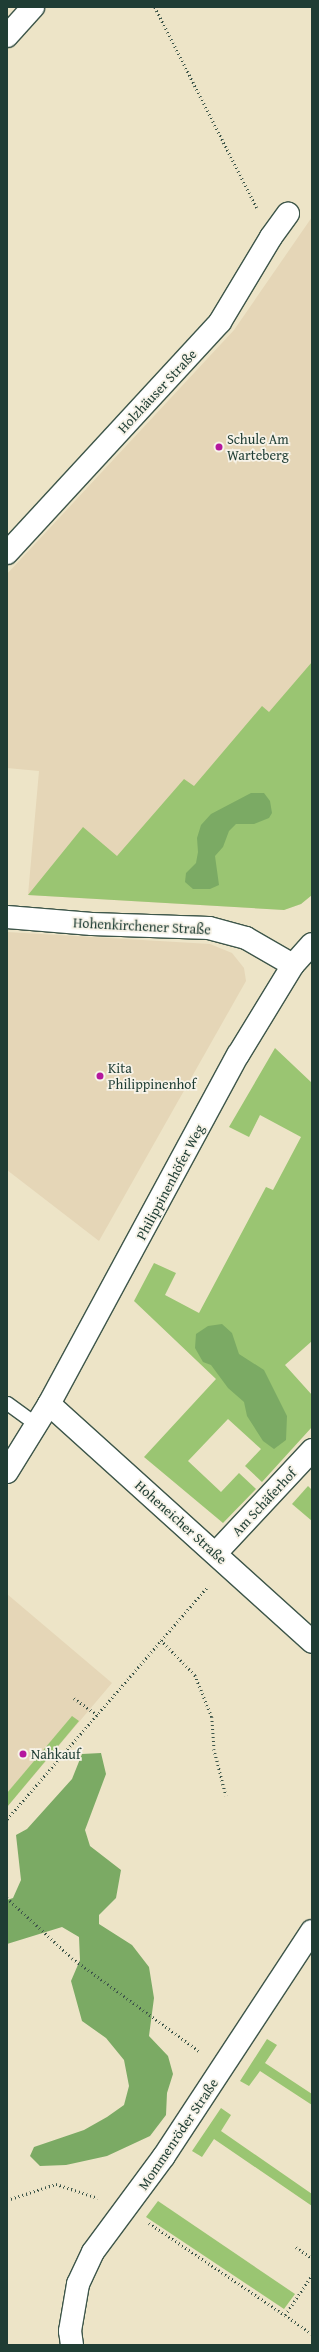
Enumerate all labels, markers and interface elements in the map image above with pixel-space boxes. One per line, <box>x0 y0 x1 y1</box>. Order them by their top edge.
street label: Holzhäuser Straße <box>114 346 200 436</box>
place label: Schule Am Warteberg <box>227 431 289 464</box>
marker: Schule Am Warteberg <box>214 442 224 452</box>
street label: Hohenkirchener Straße <box>73 914 211 938</box>
place label: Kita Philippinenhof <box>108 1060 196 1092</box>
marker: Kita Philippinenhof <box>95 1071 105 1081</box>
street label: Philippinenhöfer Weg <box>132 1121 208 1243</box>
street label: Am Schäferhof <box>228 1465 300 1539</box>
street label: Hoheneicher Straße <box>132 1477 230 1567</box>
place label: Nahkauf <box>31 1746 80 1762</box>
marker: Nahkauf <box>18 1749 28 1759</box>
street label: Mommenröder Straße <box>135 2075 221 2193</box>

